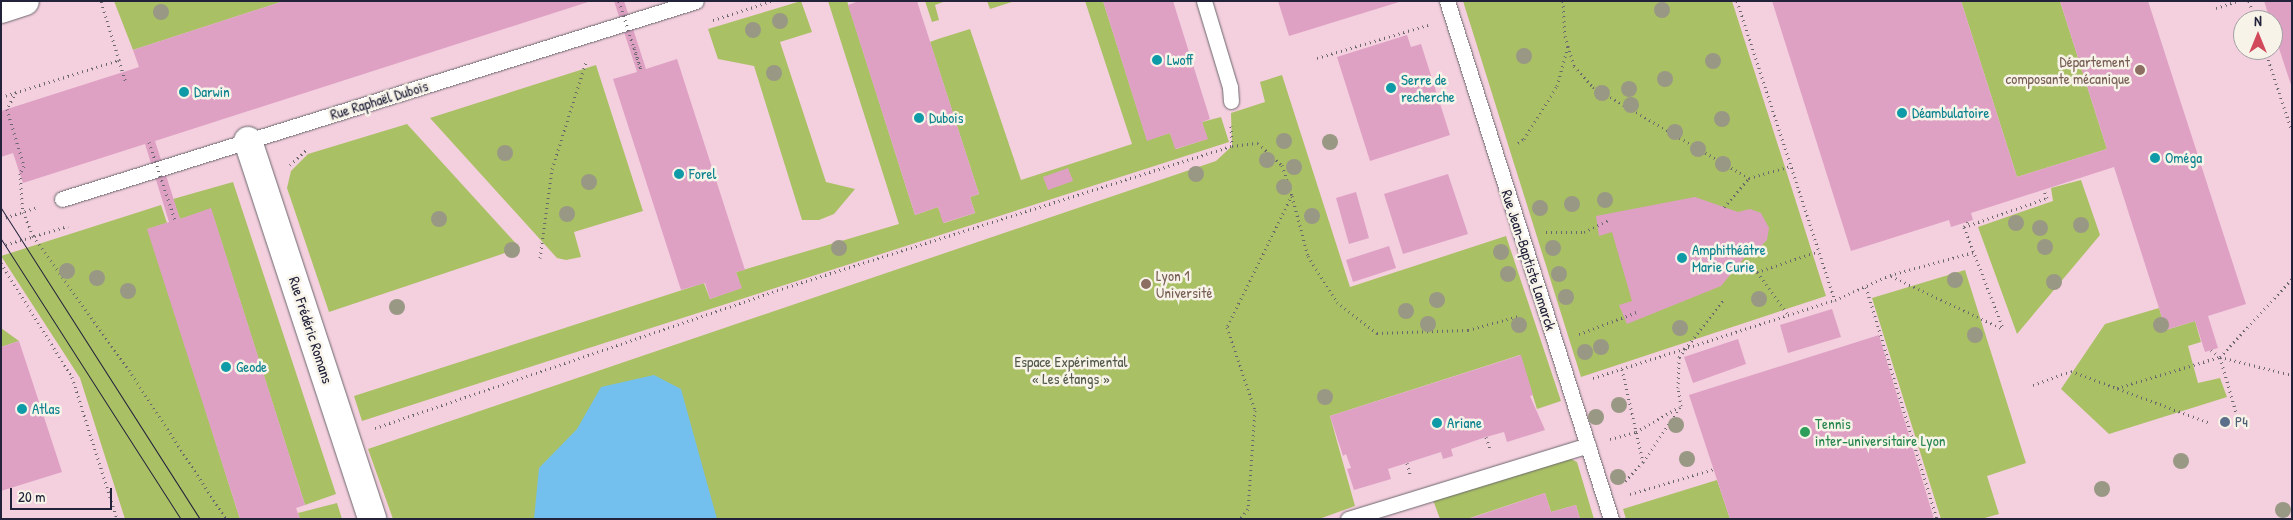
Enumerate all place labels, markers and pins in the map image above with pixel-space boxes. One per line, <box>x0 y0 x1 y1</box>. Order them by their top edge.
place label: Lwoff <box>1167 51 1193 69</box>
place label: Département composante mécanique <box>2006 52 2130 87</box>
marker: Lwoff <box>1151 54 1163 66</box>
marker: Département composante mécanique <box>2134 64 2146 76</box>
place label: Serre de recherche <box>1401 70 1455 105</box>
marker: Serre de recherche <box>1385 82 1397 94</box>
place label: Darwin <box>194 83 230 101</box>
marker: Darwin <box>178 86 190 98</box>
place label: Déambulatoire <box>1912 104 1990 122</box>
marker: Déambulatoire <box>1896 107 1908 119</box>
place label: Dubois <box>929 109 963 127</box>
marker: Dubois <box>913 112 925 124</box>
place label: Oméga <box>2165 149 2202 167</box>
marker: Oméga <box>2149 152 2161 164</box>
place label: Forel <box>689 165 716 183</box>
marker: Forel <box>673 168 685 180</box>
place label: Amphithéâtre Marie Curie <box>1692 240 1766 275</box>
marker: Amphithéâtre Marie Curie <box>1676 252 1688 264</box>
place label: Lyon 1 Université <box>1156 266 1212 301</box>
marker: Lyon 1 Université <box>1140 278 1152 290</box>
place label: Geode <box>236 358 267 376</box>
marker: Geode <box>220 361 232 373</box>
place label: Atlas <box>32 400 60 418</box>
marker: Atlas <box>16 403 28 415</box>
place label: P4 <box>2235 413 2248 431</box>
place label: Ariane <box>1447 414 1482 432</box>
place label: Tennis inter-universitaire Lyon <box>1815 414 1945 449</box>
marker: P4 <box>2219 416 2231 428</box>
marker: Ariane <box>1431 417 1443 429</box>
marker: Tennis inter-universitaire Lyon <box>1799 426 1811 438</box>

